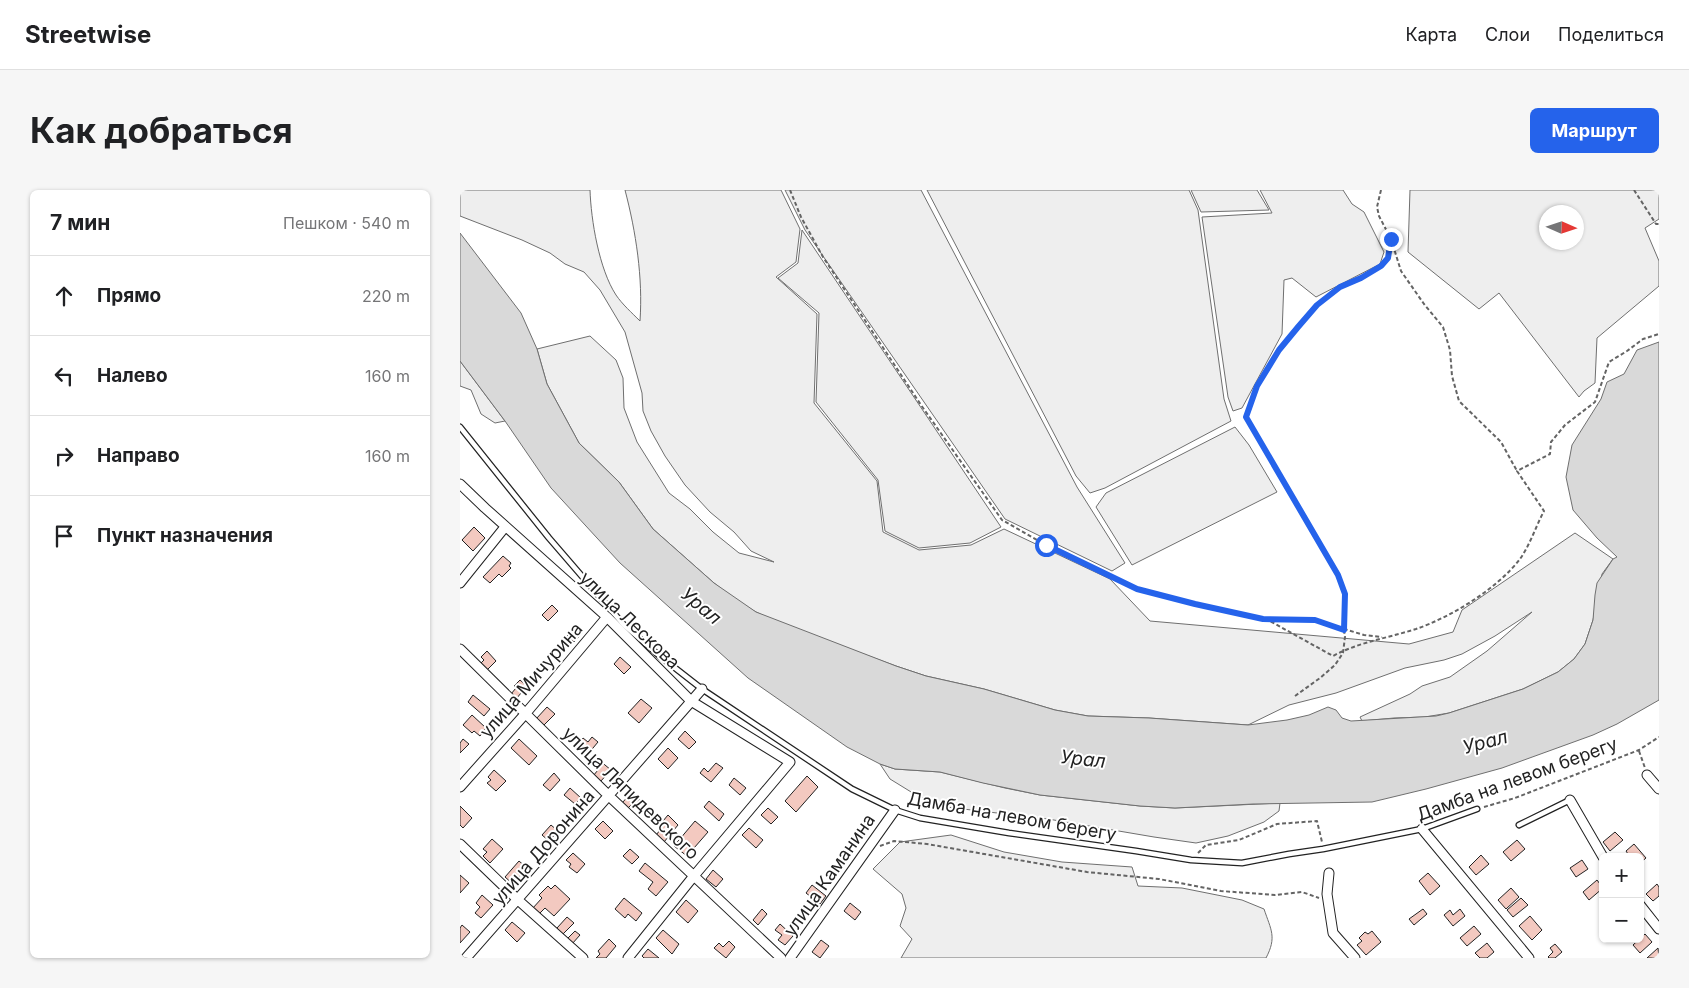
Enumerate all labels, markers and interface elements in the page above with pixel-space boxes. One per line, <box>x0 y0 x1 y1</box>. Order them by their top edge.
text: Streetwise <box>25 20 151 49</box>
text: Карта <box>1405 24 1457 45</box>
text: Слои <box>1485 24 1530 45</box>
text: Поделиться <box>1558 24 1664 45</box>
button: Маршрут <box>1530 108 1659 153</box>
text: Как добраться <box>30 109 293 151</box>
north arrow <box>1539 205 1584 250</box>
text: 7 мин <box>50 210 110 235</box>
text: Пешком · 540 m <box>283 213 410 233</box>
route end <box>1380 228 1403 251</box>
icon: ahead <box>50 282 78 310</box>
text: Прямо <box>97 284 161 307</box>
text: 220 m <box>362 286 410 306</box>
icon: left <box>50 362 78 390</box>
text: Налево <box>97 364 168 387</box>
text: 160 m <box>365 366 410 386</box>
icon: right <box>50 442 78 470</box>
text: Направо <box>97 444 180 467</box>
text: 160 m <box>365 446 410 466</box>
icon: arrive <box>50 522 78 550</box>
text: Пункт назначения <box>97 524 273 547</box>
route start <box>1035 534 1058 557</box>
street label: улица Лескова <box>576 567 684 673</box>
water label: Урал <box>676 583 726 630</box>
street label: улица Мичурина <box>475 618 587 742</box>
street label: улица Ляпидевского <box>558 722 704 864</box>
water label: Урал <box>1460 725 1510 759</box>
street label: Дамба на левом берегу <box>1414 733 1620 825</box>
water label: Урал <box>1059 745 1107 773</box>
street label: улица Доронина <box>487 785 599 909</box>
street label: Дамба на левом берегу <box>906 787 1118 845</box>
street label: улица Каманина <box>779 810 879 940</box>
map controls <box>1599 853 1644 943</box>
button: + <box>1599 853 1644 898</box>
button: − <box>1599 898 1644 943</box>

